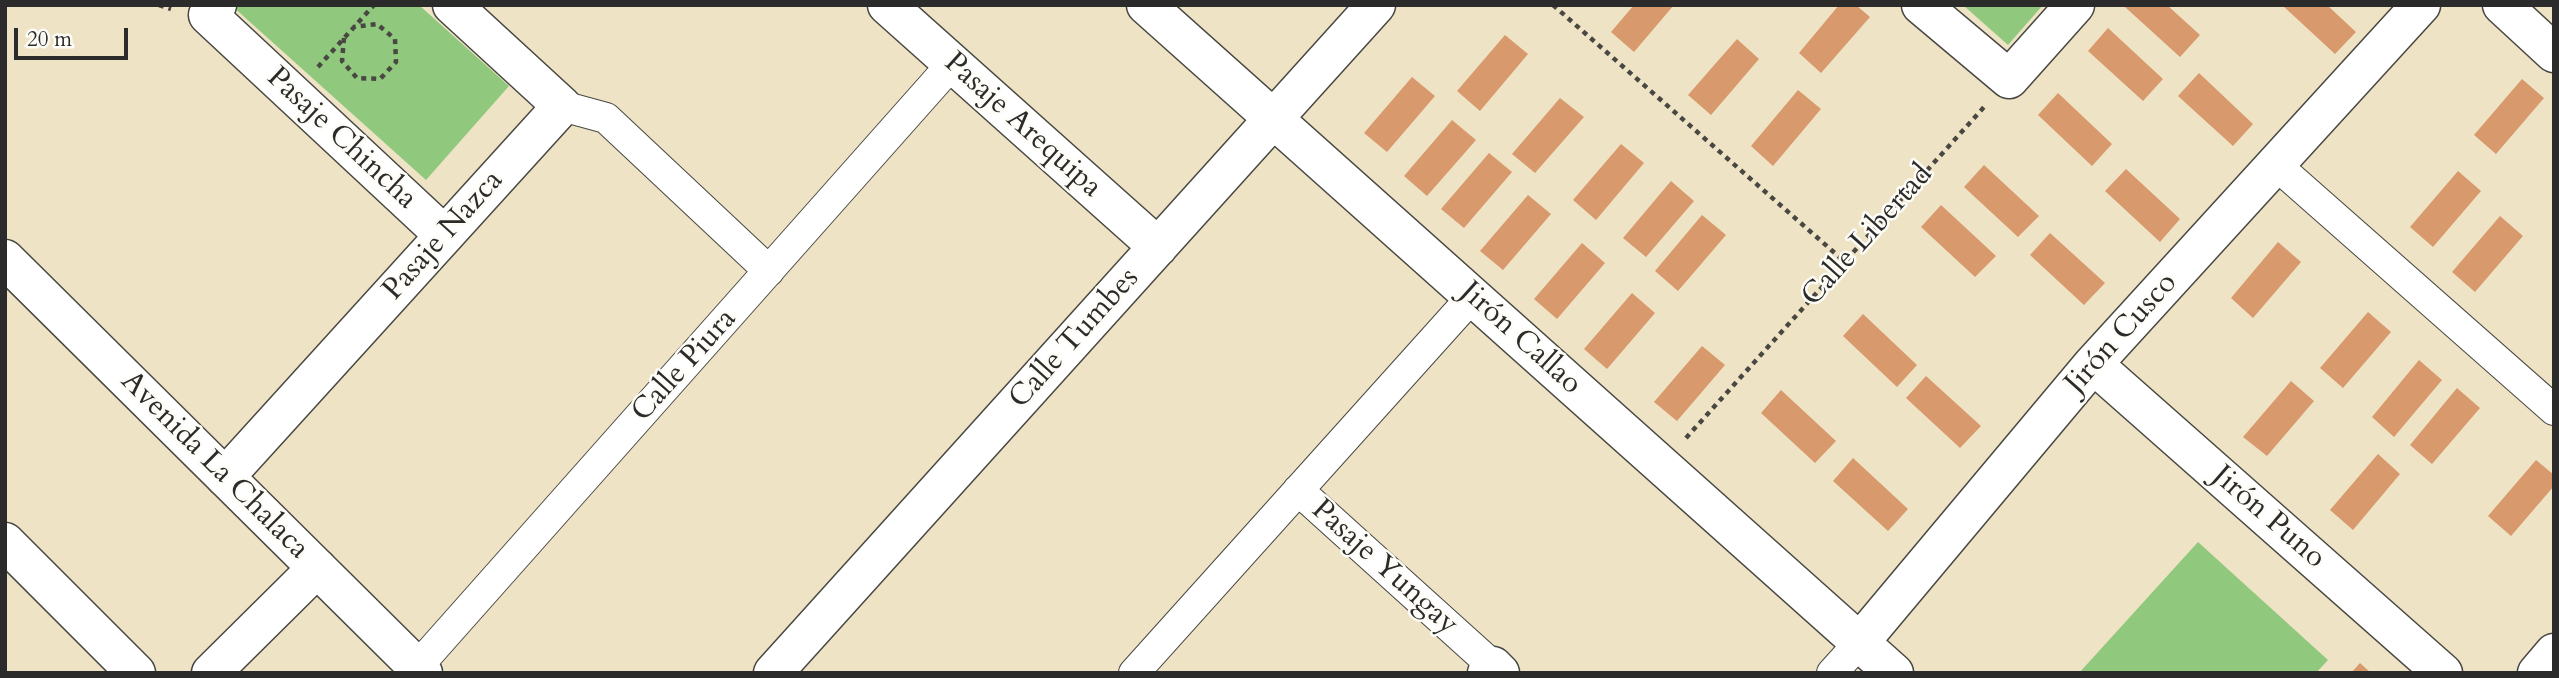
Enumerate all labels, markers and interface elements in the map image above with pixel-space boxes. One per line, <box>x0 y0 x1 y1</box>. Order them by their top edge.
scale bar <box>18 14 131 58</box>
text: 20 m <box>27 25 72 54</box>
street label: Pasaje Arequipa <box>936 46 1108 206</box>
street label: Pasaje Chincha <box>259 60 423 218</box>
street label: Calle Libertad <box>1795 158 1941 314</box>
street label: Pasaje Nazca <box>376 164 512 308</box>
street label: Calle Tumbes <box>1003 261 1147 417</box>
street label: Jirón Cusco <box>2058 266 2186 402</box>
street label: Jirón Callao <box>1452 275 1588 403</box>
street label: Calle Piura <box>625 302 745 430</box>
street label: Avenida La Chalaca <box>112 364 316 568</box>
street label: Jirón Puno <box>2204 459 2332 577</box>
street label: Pasaje Yungay <box>1303 493 1465 643</box>

